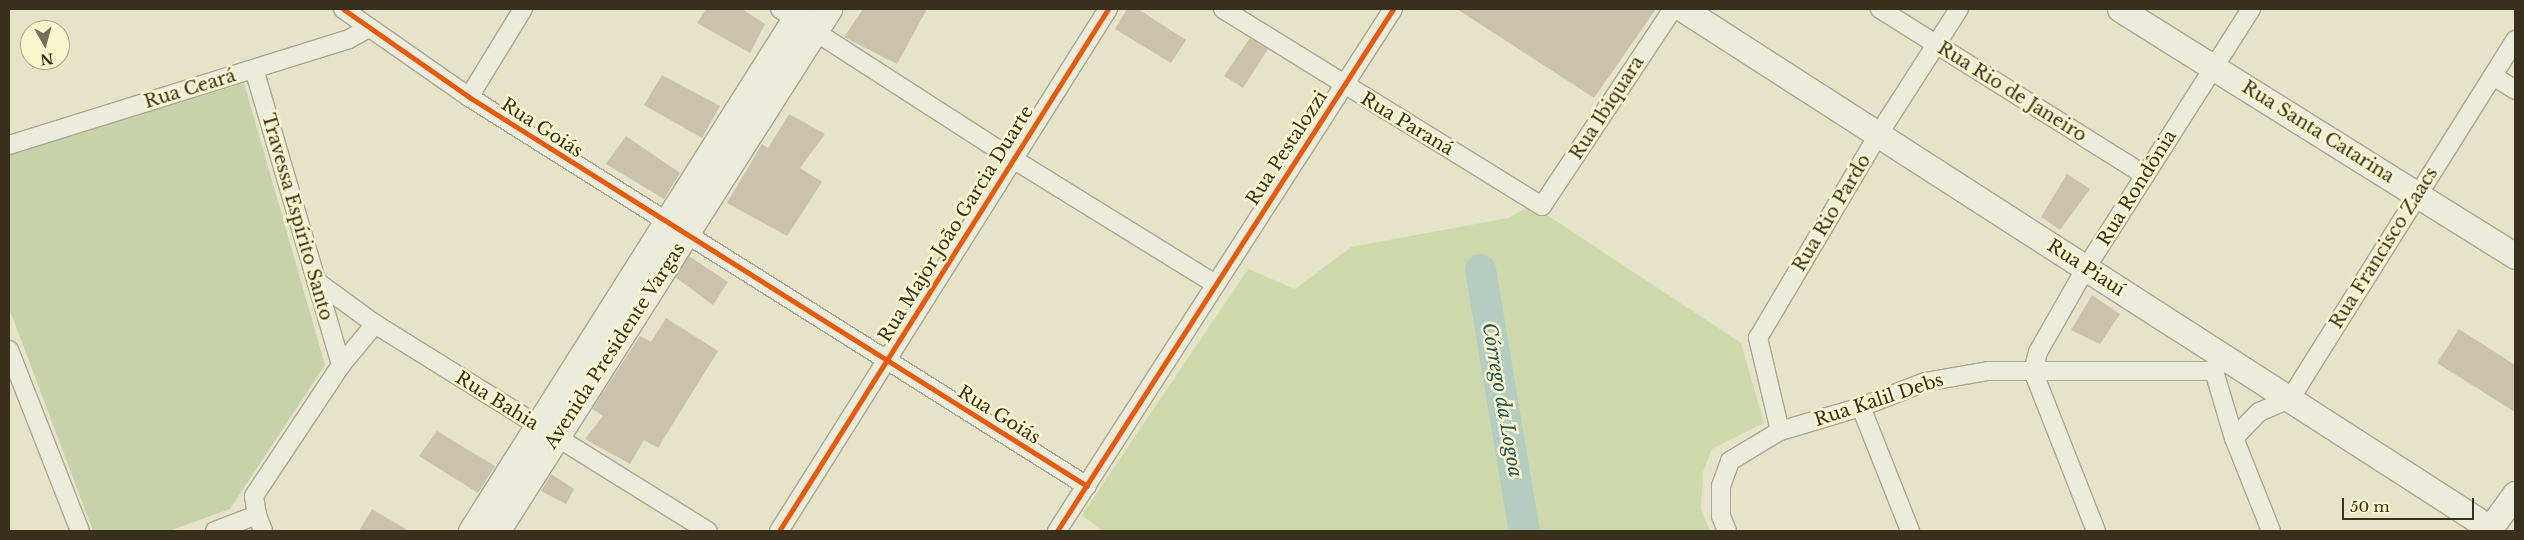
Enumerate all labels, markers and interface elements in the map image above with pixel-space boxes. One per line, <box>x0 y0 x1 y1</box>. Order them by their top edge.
north arrow <box>20 20 70 70</box>
street label: Rua Rio de Janeiro <box>1933 37 2091 147</box>
text: N <box>39 49 54 69</box>
street label: Rua Ibiquara <box>1566 52 1648 164</box>
street label: Rua Ceará <box>142 65 238 113</box>
street label: Rua Santa Catarina <box>2238 76 2398 188</box>
street label: Rua Pestalozzi <box>1242 87 1332 209</box>
street label: Rua Paraná <box>1357 88 1457 160</box>
street label: Rua Goiás <box>497 94 587 162</box>
street label: Rua Major João Garcia Duarte <box>874 101 1038 347</box>
street label: Travessa Espírito Santo <box>257 111 337 323</box>
street label: Rua Rondônia <box>2093 126 2181 250</box>
street label: Rua Rio Pardo <box>1788 150 1876 276</box>
street label: Rua Francisco Zaacs <box>2325 163 2443 333</box>
street label: Rua Piauí <box>2043 235 2129 301</box>
street label: Avenida Presidente Vargas <box>540 239 690 453</box>
water label: Córrego da Logoa <box>1477 321 1527 479</box>
street label: Rua Bahia <box>452 367 542 435</box>
street label: Rua Kalil Debs <box>1812 369 1946 431</box>
street label: Rua Goiás <box>954 381 1044 449</box>
scale bar <box>2344 488 2476 520</box>
text: 50 m <box>2350 497 2390 516</box>

